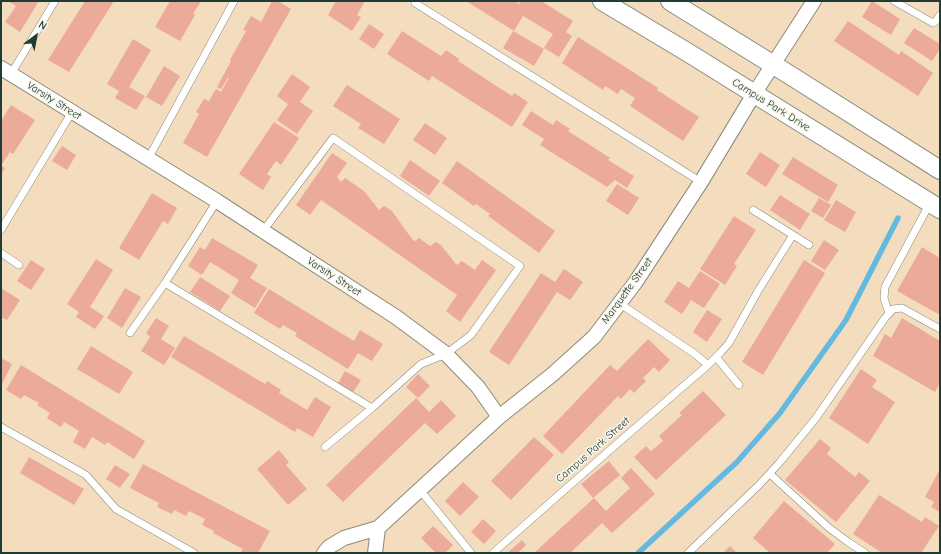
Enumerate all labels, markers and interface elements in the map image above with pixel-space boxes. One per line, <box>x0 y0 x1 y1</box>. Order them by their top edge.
north arrow <box>16 16 56 56</box>
text: N <box>36 18 49 33</box>
street label: Campus Park Drive <box>729 76 813 134</box>
street label: Varsity Street <box>24 79 84 123</box>
street label: Varsity Street <box>305 255 363 299</box>
street label: Marquette Street <box>599 255 655 327</box>
street label: Campus Park Street <box>553 414 633 486</box>

